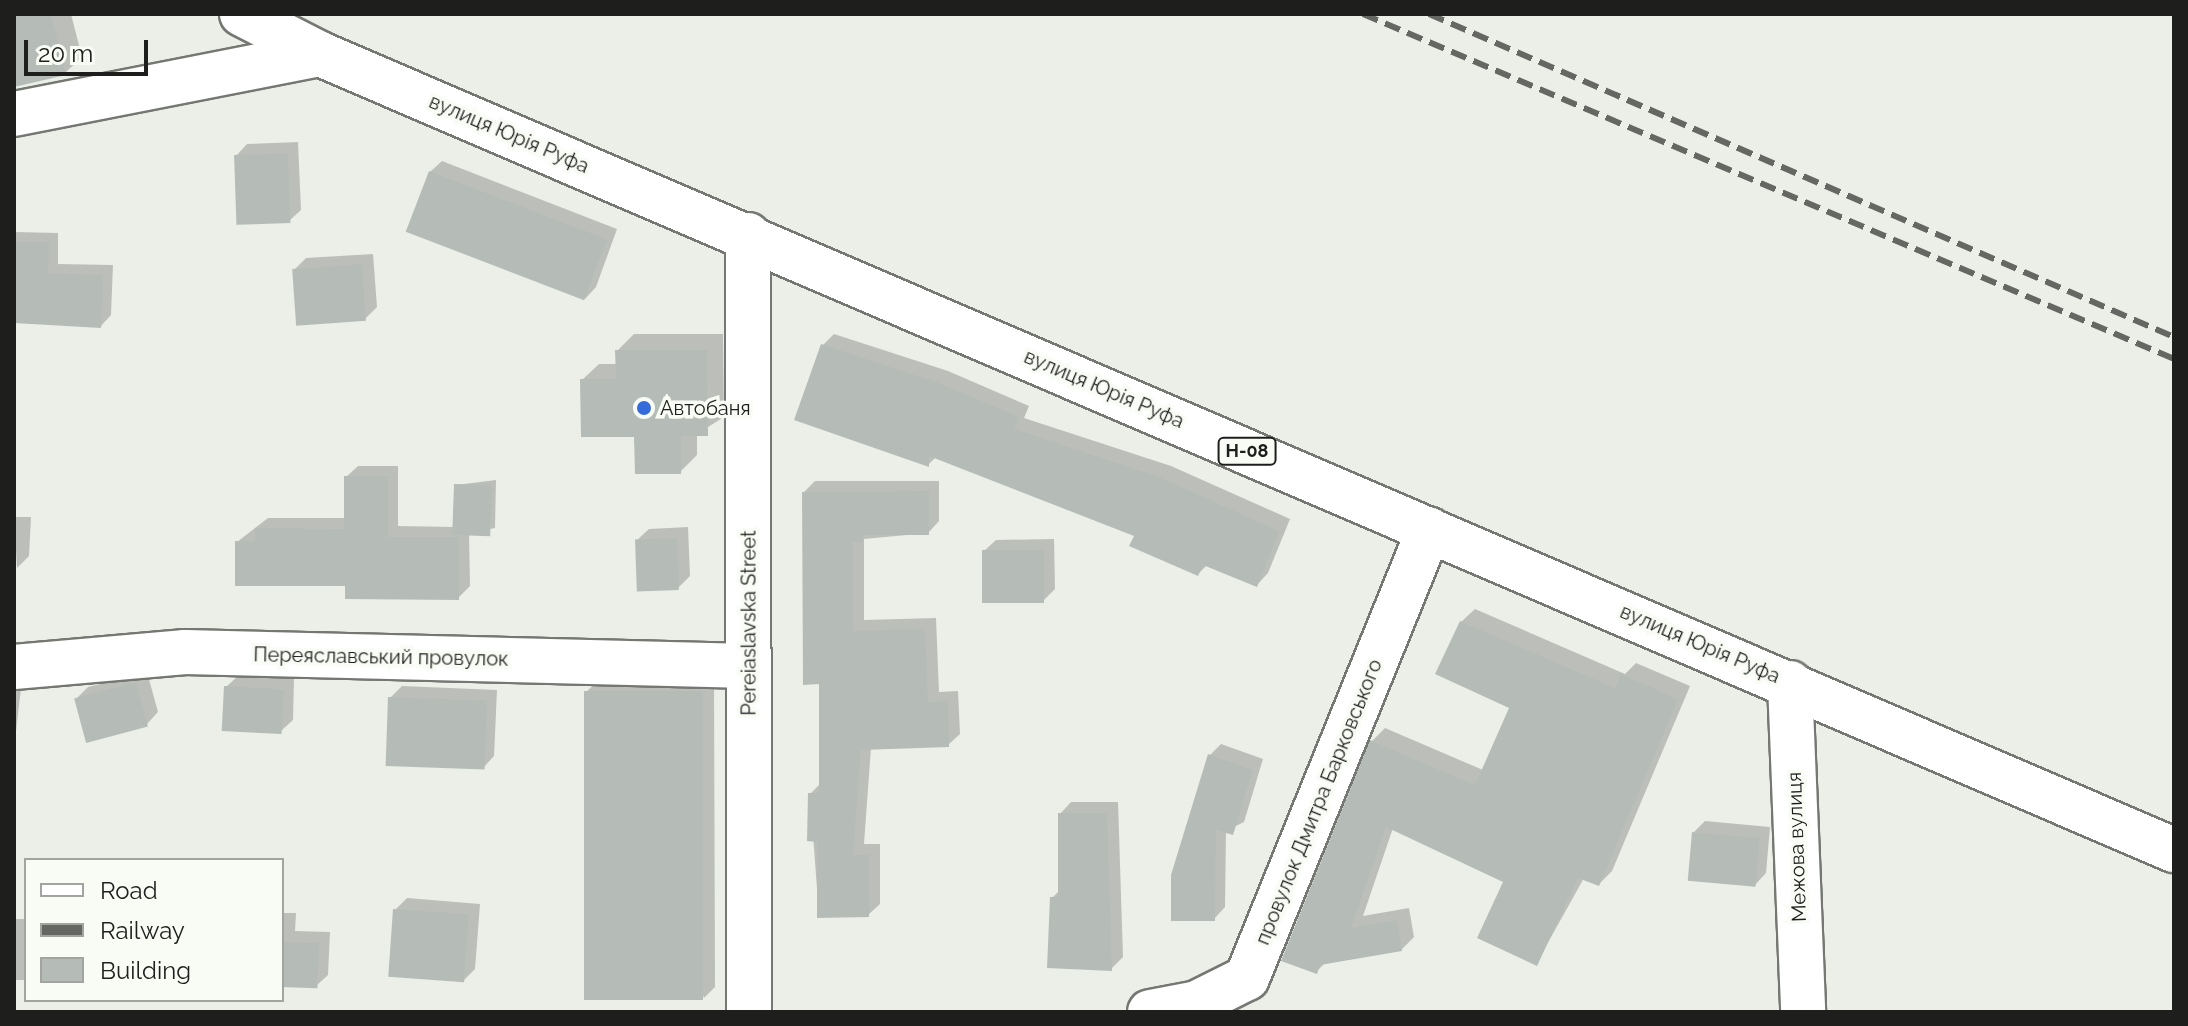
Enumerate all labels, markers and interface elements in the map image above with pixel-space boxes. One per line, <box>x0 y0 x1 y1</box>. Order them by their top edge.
scale bar <box>28 24 152 74</box>
text: 20 m <box>38 39 93 68</box>
street label: вулиця Юрія Руфа <box>425 89 593 179</box>
street label: вулиця Юрія Руфа <box>1020 344 1188 434</box>
place label: Автобаня <box>660 396 751 420</box>
marker: Автобаня <box>635 399 653 417</box>
road number: Н-08 <box>1217 437 1277 465</box>
street label: Pereiaslavska Street <box>737 530 761 716</box>
street label: вулиця Юрія Руфа <box>1616 599 1784 689</box>
street label: Переяславський провулок <box>253 643 509 671</box>
street label: провулок Дмитра Барковського <box>1251 656 1387 948</box>
street label: Межова вулиця <box>1782 772 1812 922</box>
legend <box>24 858 284 1002</box>
text: Road <box>100 876 158 905</box>
text: Railway <box>100 916 185 945</box>
text: Building <box>100 956 191 985</box>

